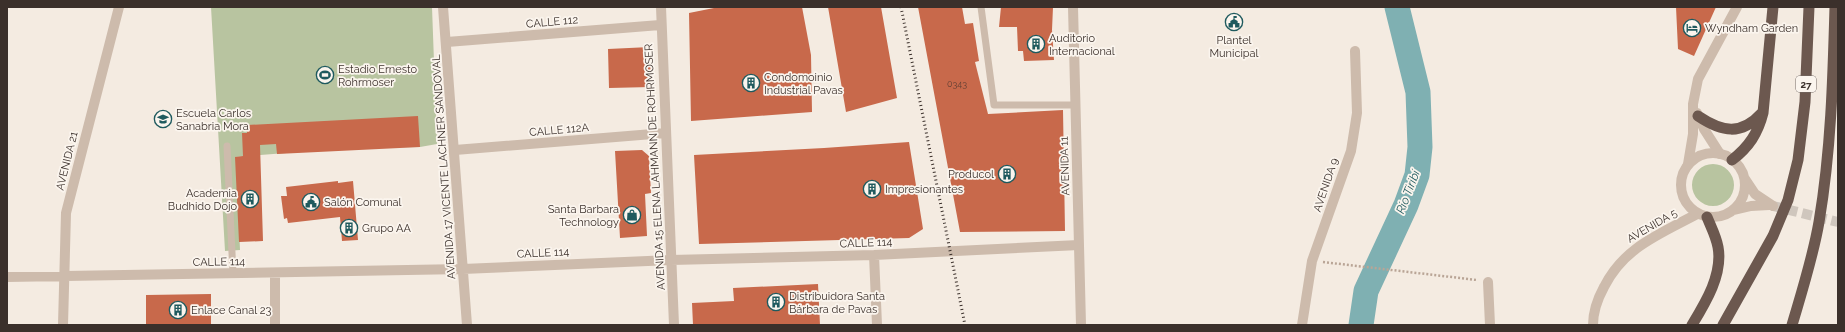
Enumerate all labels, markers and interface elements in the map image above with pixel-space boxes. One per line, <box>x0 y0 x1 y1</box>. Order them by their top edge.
public building icon: Plantel Municipal <box>1224 12 1244 32</box>
street label: CALLE 112 <box>525 13 579 31</box>
hotel icon: Wyndham Garden <box>1682 18 1702 38</box>
place label: Wyndham Garden <box>1705 22 1798 35</box>
place label: Auditorio Internacional <box>1049 32 1115 58</box>
building icon: Auditorio Internacional <box>1026 34 1046 54</box>
place label: Plantel Municipal <box>1209 34 1259 60</box>
street label: AVENIDA 15 ELENA LAHMANN DE ROHRMOSER <box>642 43 668 291</box>
street label: AVENIDA 17 VICENTE LACHNER SANDOVAL <box>430 54 458 280</box>
place label: Estadio Ernesto Rohrmoser <box>338 63 418 89</box>
sports icon: Estadio Ernesto Rohrmoser <box>315 65 335 85</box>
place label: Condomoinio Industrial Pavas <box>764 71 843 97</box>
building icon: Condomoinio Industrial Pavas <box>741 73 761 93</box>
road number: 27 <box>1796 76 1816 92</box>
house number: 0343 <box>947 79 967 89</box>
place label: Escuela Carlos Sanabria Mora <box>176 107 251 133</box>
school or university icon: Escuela Carlos Sanabria Mora <box>153 109 173 129</box>
street label: CALLE 112A <box>529 121 590 139</box>
street label: AVENIDA 21 <box>53 130 81 192</box>
street label: AVENIDA 11 <box>1057 136 1073 196</box>
street label: AVENIDA 9 <box>1311 156 1341 214</box>
building icon: Producol <box>997 164 1017 184</box>
water label: Río Tiribí <box>1393 167 1423 216</box>
place label: Producol <box>948 168 994 181</box>
building icon: Impresionantes <box>862 179 882 199</box>
place label: Impresionantes <box>885 183 963 196</box>
place label: Academia Budhido Dojo <box>168 187 237 213</box>
building icon: Academia Budhido Dojo <box>240 189 260 209</box>
public building icon: Salón Comunal <box>301 192 321 212</box>
place label: Salón Comunal <box>324 196 402 209</box>
place label: Santa Barbara Technology <box>548 203 619 229</box>
shop icon: Santa Barbara Technology <box>622 205 642 225</box>
street label: AVENIDA 5 <box>1625 206 1679 246</box>
building icon: Grupo AA <box>339 218 359 238</box>
place label: Grupo AA <box>362 222 412 235</box>
street label: CALLE 114 <box>839 236 893 250</box>
street label: CALLE 114 <box>516 245 570 261</box>
street label: CALLE 114 <box>193 255 245 269</box>
place label: Distribuidora Santa Bárbara de Pavas <box>789 290 885 316</box>
building icon: Distribuidora Santa Bárbara de Pavas <box>766 292 786 312</box>
building icon: Enlace Canal 23 <box>168 300 188 320</box>
place label: Enlace Canal 23 <box>191 304 271 317</box>

